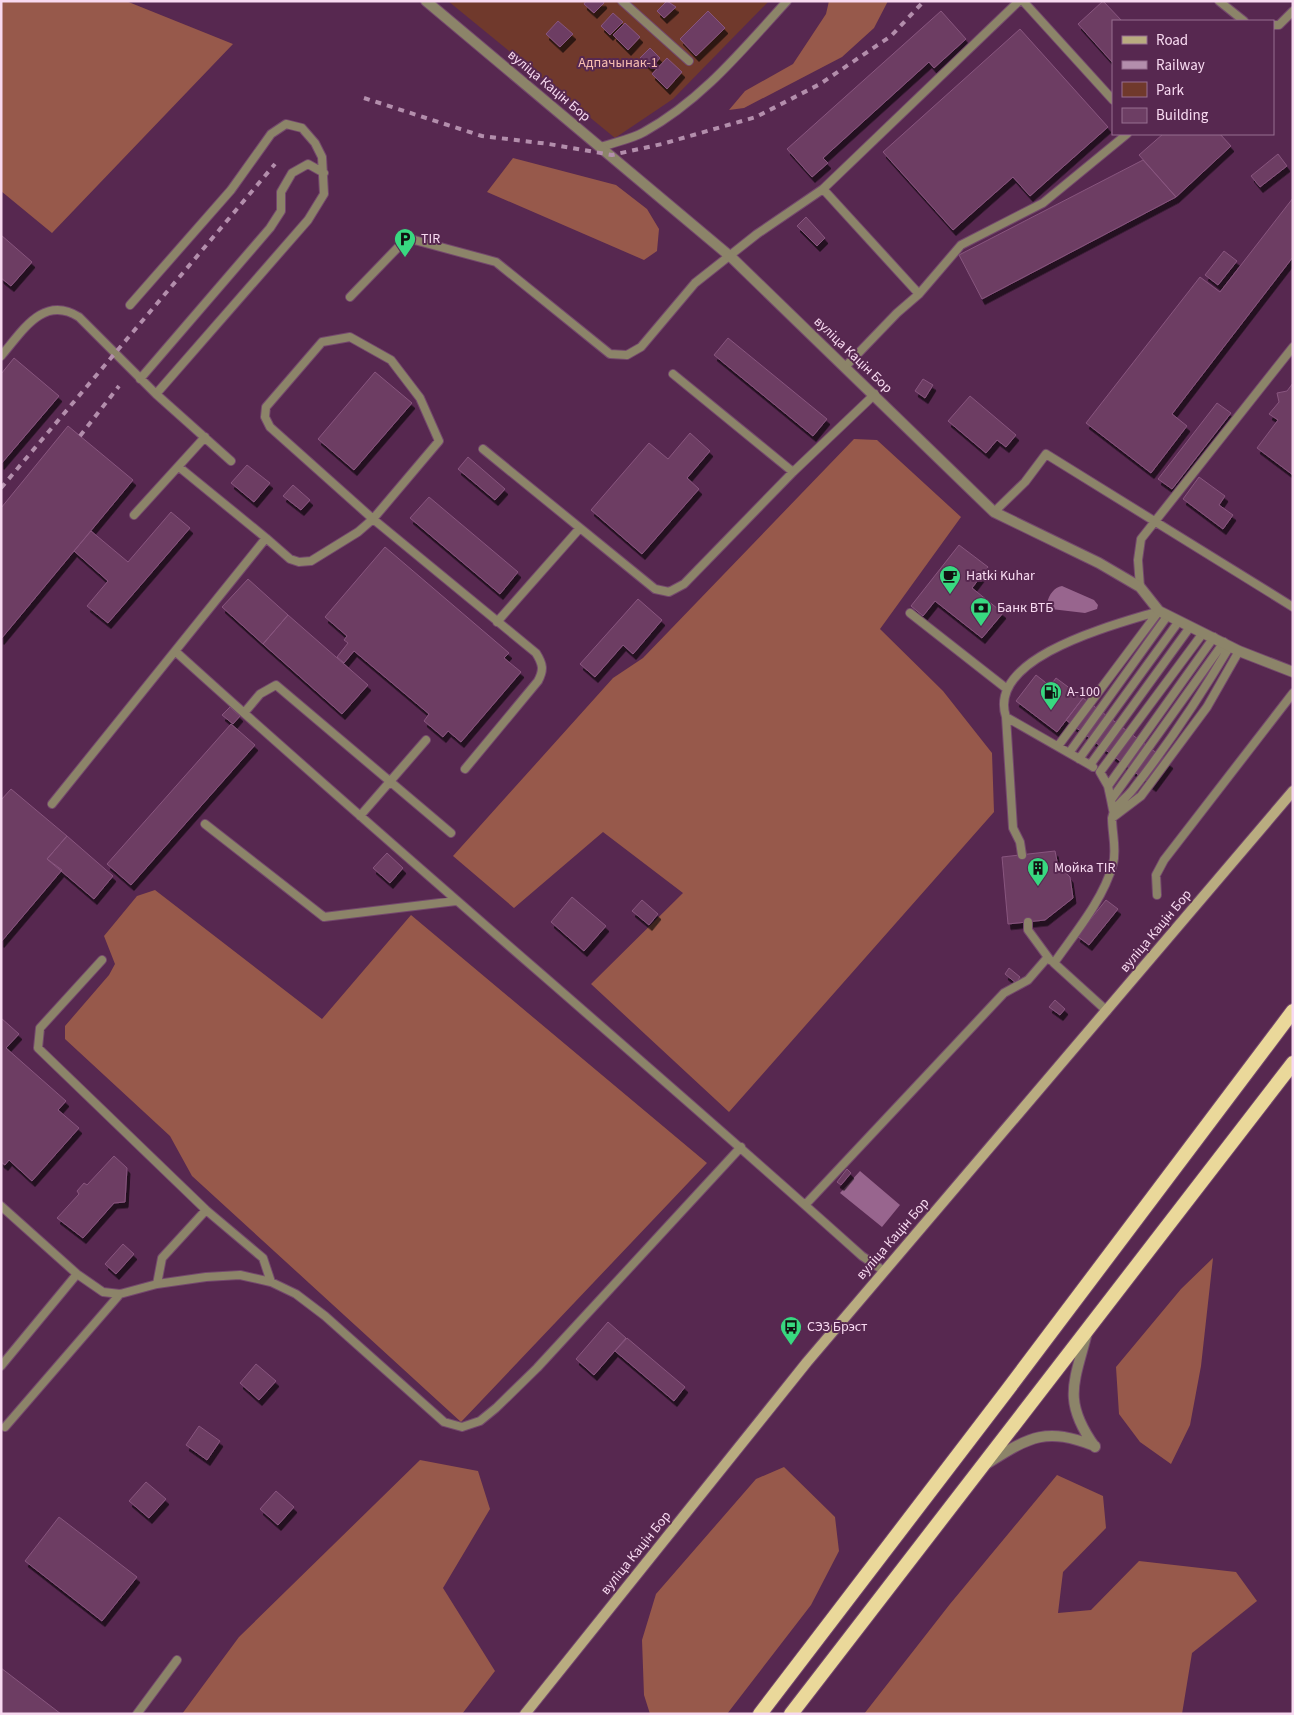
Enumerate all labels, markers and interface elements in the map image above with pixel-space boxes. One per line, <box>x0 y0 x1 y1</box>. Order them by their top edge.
legend <box>1112 20 1274 135</box>
text: Road <box>1156 30 1188 51</box>
street label: вуліца Кацін Бор <box>503 45 595 127</box>
park label: Адпачынак-1 <box>578 53 658 73</box>
text: Railway <box>1156 55 1205 76</box>
text: Park <box>1156 80 1185 101</box>
text: Building <box>1156 105 1209 126</box>
parking icon: TIR <box>393 227 417 258</box>
place label: TIR <box>421 229 440 249</box>
street label: вуліца Кацін Бор <box>809 312 897 398</box>
cafe icon: Hatki Kuhar <box>938 564 962 595</box>
place label: Hatki Kuhar <box>966 566 1035 586</box>
bank icon: Банк ВТБ <box>969 596 993 627</box>
place label: Банк ВТБ <box>997 598 1053 618</box>
fuel station icon: А-100 <box>1039 680 1063 711</box>
place label: А-100 <box>1067 682 1100 702</box>
building icon: Мойка TIR <box>1026 856 1050 887</box>
place label: Мойка TIR <box>1054 858 1116 878</box>
street label: вуліца Кацін Бор <box>1115 885 1197 977</box>
street label: вуліца Кацін Бор <box>852 1194 934 1284</box>
bus stop icon: СЭЗ Брэст <box>779 1315 803 1346</box>
place label: СЭЗ Брэст <box>807 1317 868 1337</box>
street label: вуліца Кацін Бор <box>596 1507 676 1599</box>

